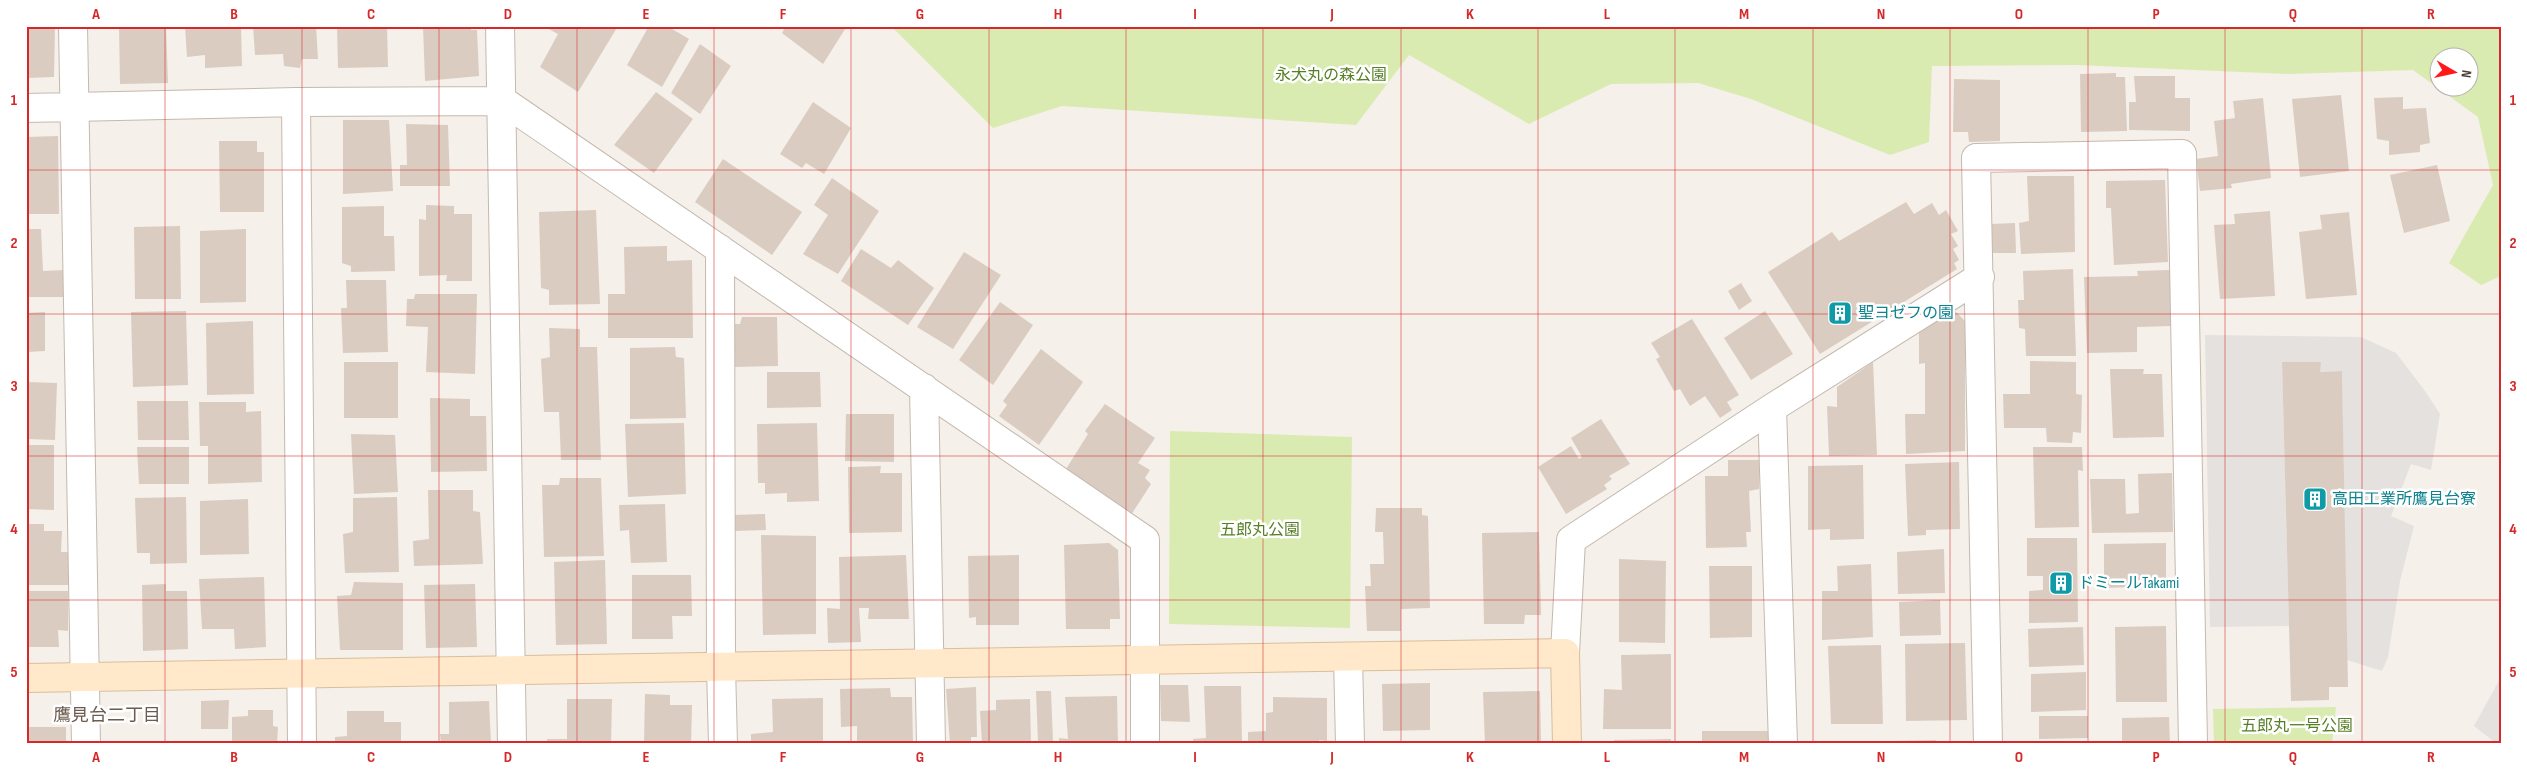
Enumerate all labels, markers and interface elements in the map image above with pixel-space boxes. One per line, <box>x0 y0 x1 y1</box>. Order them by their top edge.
text: A <box>91 5 100 24</box>
text: B <box>230 5 238 24</box>
text: C <box>367 5 375 24</box>
text: D <box>504 5 512 24</box>
text: E <box>643 5 650 24</box>
text: F <box>780 5 787 24</box>
text: G <box>916 5 924 24</box>
text: H <box>1054 5 1062 24</box>
text: I <box>1193 5 1197 24</box>
text: J <box>1329 5 1334 24</box>
text: K <box>1466 5 1474 24</box>
text: L <box>1604 5 1611 24</box>
text: M <box>1739 5 1749 24</box>
text: N <box>1877 5 1885 24</box>
text: O <box>2015 5 2023 24</box>
text: P <box>2152 5 2160 24</box>
text: Q <box>2289 5 2297 24</box>
text: R <box>2427 5 2435 24</box>
north arrow <box>2430 48 2480 98</box>
park label: 永犬丸の森公園 <box>1275 66 1387 85</box>
text: N <box>2457 69 2475 79</box>
text: 1 <box>11 91 18 110</box>
text: 1 <box>2510 91 2517 110</box>
text: 2 <box>10 234 18 253</box>
text: 2 <box>2509 234 2517 253</box>
building icon: 聖ヨゼフの園 <box>1827 300 1853 326</box>
place label: 聖ヨゼフの園 <box>1858 304 1954 323</box>
text: 3 <box>10 377 18 396</box>
text: 3 <box>2509 377 2517 396</box>
building icon: 高田工業所鷹見台寮 <box>2302 486 2328 512</box>
place label: 高田工業所鷹見台寮 <box>2332 490 2476 509</box>
text: 4 <box>10 520 18 539</box>
text: 4 <box>2509 520 2517 539</box>
park label: 五郎丸公園 <box>1220 521 1300 540</box>
building icon: ドミールTakami <box>2048 570 2074 596</box>
place label: ドミールTakami <box>2078 574 2179 593</box>
text: 5 <box>10 663 18 682</box>
text: 5 <box>2509 663 2517 682</box>
district label: 鷹見台二丁目 <box>53 705 161 726</box>
park label: 五郎丸一号公園 <box>2241 717 2353 736</box>
text: A <box>91 748 100 767</box>
text: B <box>230 748 238 767</box>
text: C <box>367 748 375 767</box>
text: D <box>504 748 512 767</box>
text: E <box>643 748 650 767</box>
text: F <box>780 748 787 767</box>
text: G <box>916 748 924 767</box>
text: H <box>1054 748 1062 767</box>
text: I <box>1193 748 1197 767</box>
text: J <box>1329 748 1334 767</box>
text: K <box>1466 748 1474 767</box>
text: L <box>1604 748 1611 767</box>
text: M <box>1739 748 1749 767</box>
text: N <box>1877 748 1885 767</box>
text: O <box>2015 748 2023 767</box>
text: P <box>2152 748 2160 767</box>
text: Q <box>2289 748 2297 767</box>
text: R <box>2427 748 2435 767</box>

